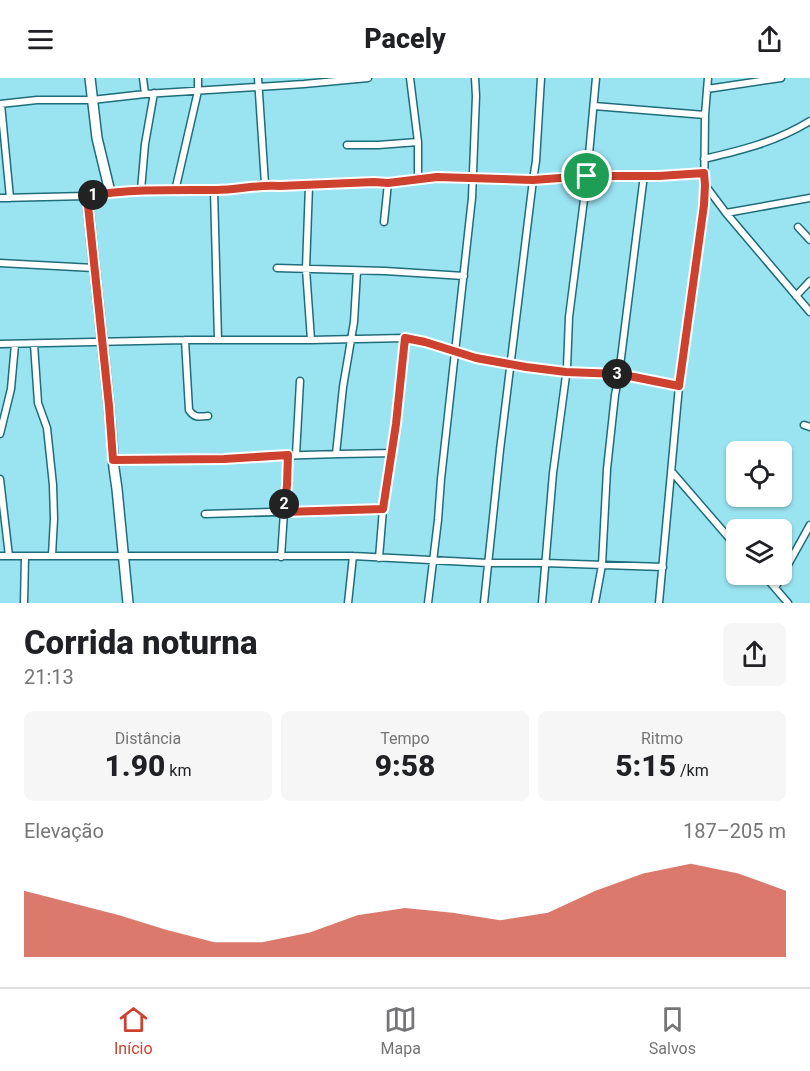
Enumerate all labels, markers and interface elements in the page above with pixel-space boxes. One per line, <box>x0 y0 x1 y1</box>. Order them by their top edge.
icon: menu <box>24 23 57 56</box>
text: Pacely <box>364 23 446 55</box>
icon: share <box>753 23 786 56</box>
pin <box>561 150 612 201</box>
icon: arrive <box>570 159 603 192</box>
pin: 1 <box>78 180 108 210</box>
text: 1 <box>88 185 98 204</box>
pin: 3 <box>602 359 632 389</box>
text: 3 <box>612 364 622 383</box>
map controls <box>726 441 792 585</box>
button: locate <box>726 441 792 507</box>
pin: 2 <box>269 489 299 519</box>
text: 2 <box>279 494 289 513</box>
button: layers <box>726 519 792 585</box>
text: Corrida noturna <box>24 623 258 662</box>
button: share <box>723 623 786 686</box>
text: 21:13 <box>24 665 74 689</box>
text: Distância <box>115 729 181 748</box>
text: Tempo <box>380 729 430 748</box>
text: Ritmo <box>641 729 683 748</box>
text: 1.90 <box>105 748 165 783</box>
text: 9:58 <box>375 748 435 783</box>
text: 5:15 <box>615 748 676 783</box>
text: km <box>165 761 191 780</box>
text: /km <box>676 761 709 780</box>
text: Elevação <box>24 819 104 843</box>
text: 187–205 m <box>683 819 786 843</box>
tab: Início <box>114 1003 153 1058</box>
tab: Mapa <box>381 1003 421 1058</box>
tab: Salvos <box>649 1003 696 1058</box>

